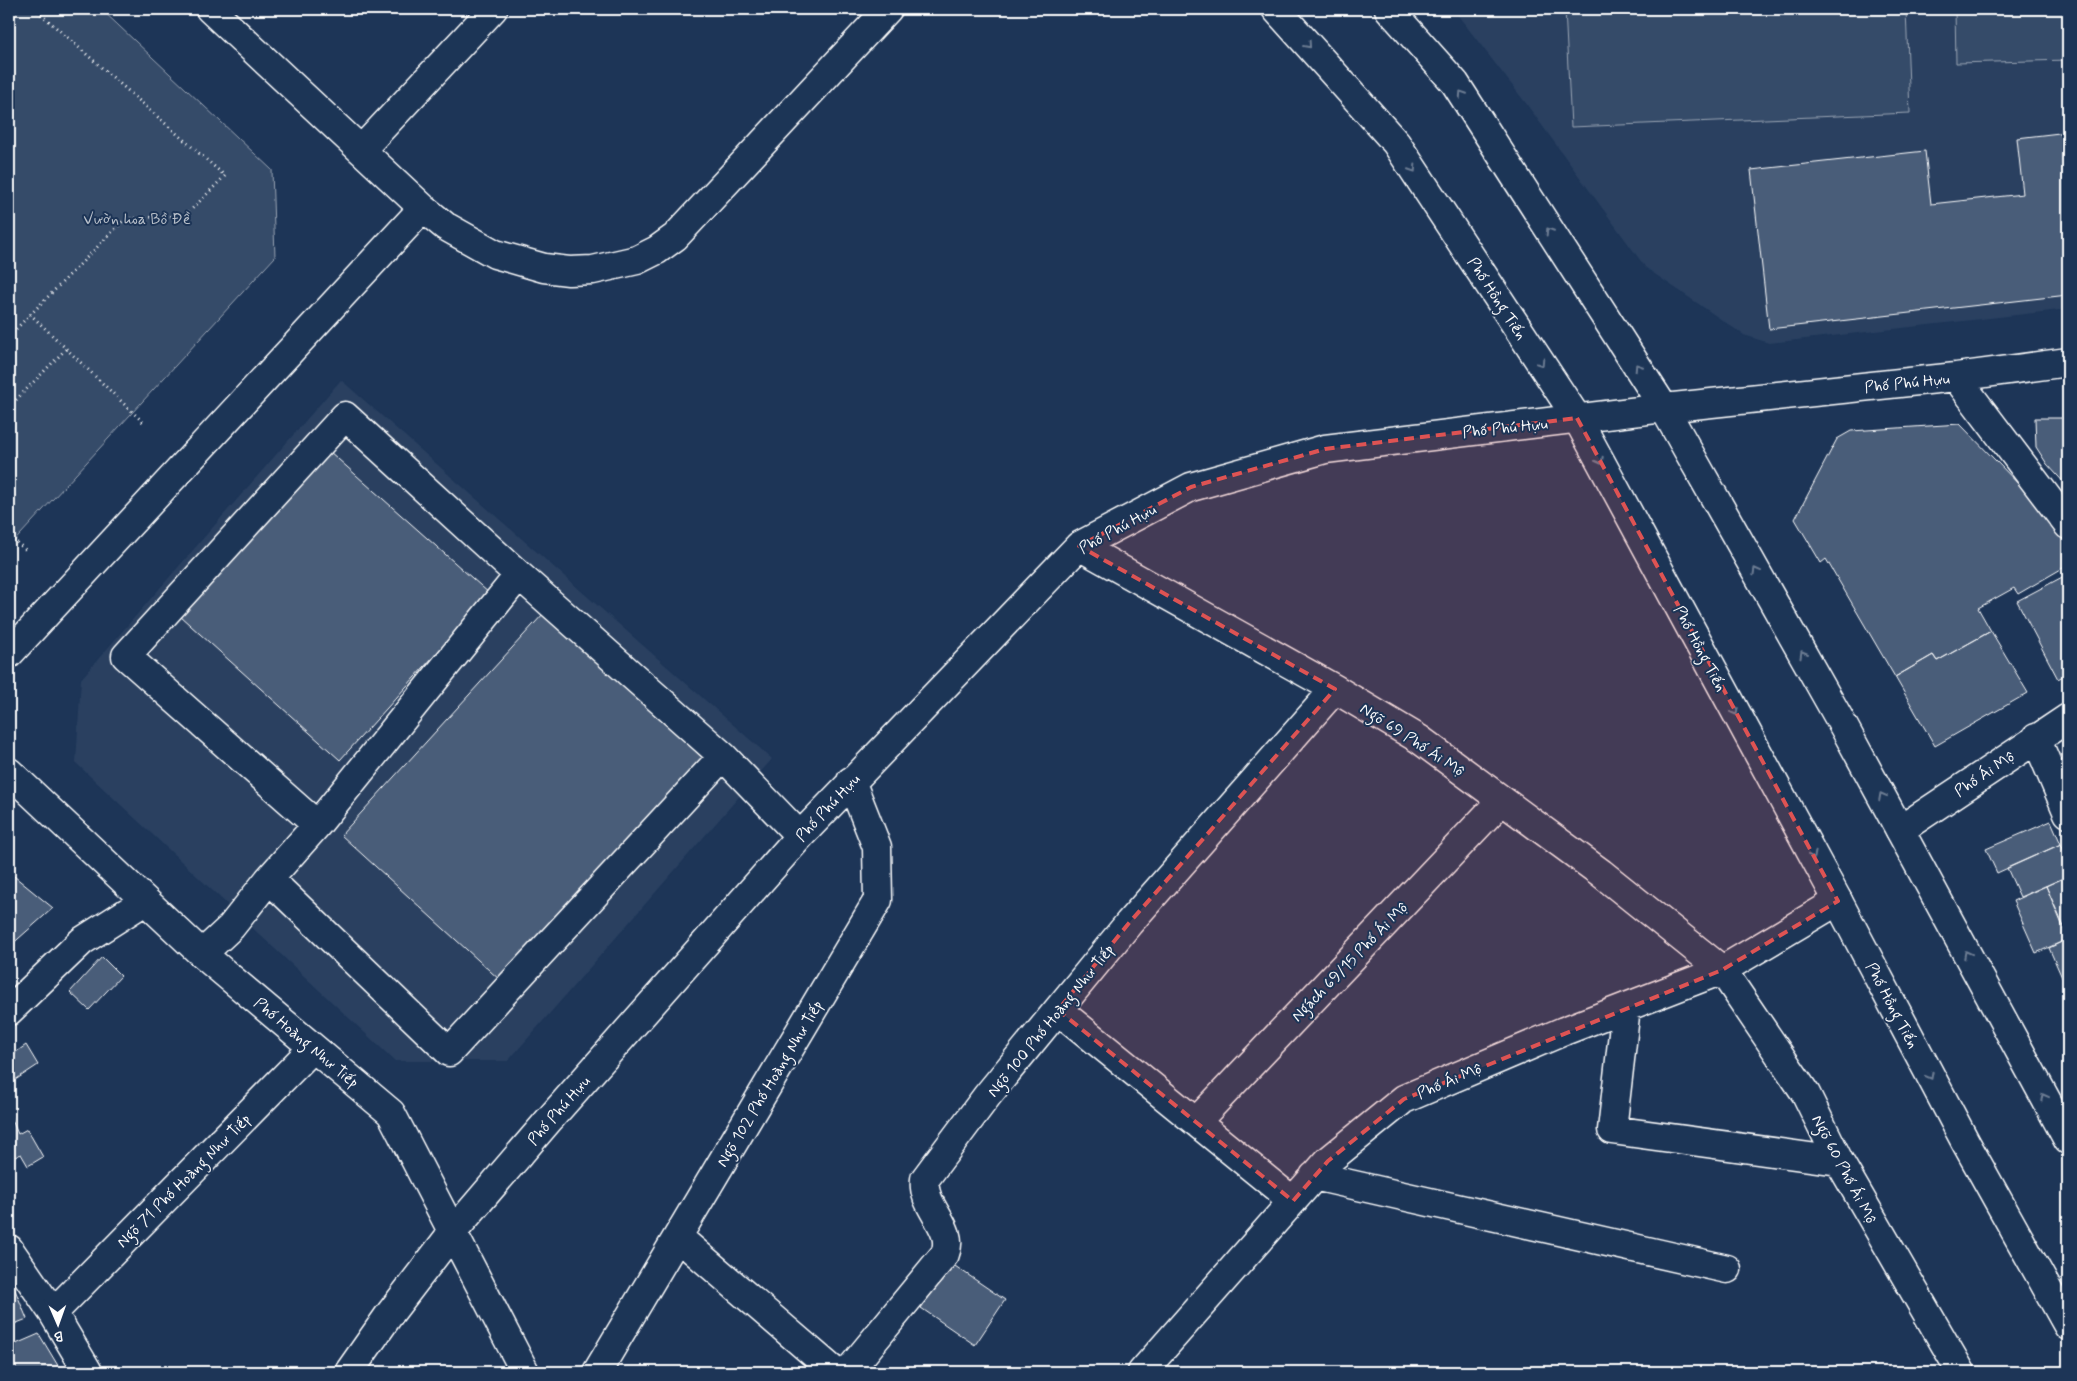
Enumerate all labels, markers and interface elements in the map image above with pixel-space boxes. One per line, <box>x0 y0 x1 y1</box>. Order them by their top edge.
one-way arrow <box>1303 40 1312 49</box>
one-way arrow <box>1459 90 1468 99</box>
one-way arrow <box>1407 163 1416 173</box>
park label: Vườn hoa Bồ Đề <box>83 209 191 230</box>
one-way arrow <box>1546 227 1556 236</box>
street label: Phố Hồng Tiến <box>1461 253 1531 345</box>
one-way arrow <box>1535 358 1544 367</box>
one-way arrow <box>1635 364 1644 373</box>
street label: Phố Phú Hựu <box>1863 369 1951 398</box>
street label: Phố Phú Hựu <box>1461 414 1549 443</box>
one-way arrow <box>1594 456 1604 465</box>
street label: Phố Phú Hựu <box>1075 499 1160 559</box>
one-way arrow <box>1753 568 1763 577</box>
street label: Phố Hồng Tiến <box>1667 602 1731 696</box>
one-way arrow <box>1799 650 1809 659</box>
street label: Ngõ 69 Phố Ái Mộ <box>1355 699 1469 783</box>
one-way arrow <box>1729 707 1739 716</box>
street label: Phố Ái Mộ <box>1950 746 2019 802</box>
street label: Phố Phú Hựu <box>791 770 865 847</box>
one-way arrow <box>1878 792 1888 801</box>
one-way arrow <box>1807 850 1817 859</box>
street label: Ngách 69/15 Phố Ái Mộ <box>1287 897 1414 1027</box>
street label: Ngõ 100 Phố Hoàng Như Tiếp <box>983 940 1120 1103</box>
one-way arrow <box>1963 950 1973 959</box>
street label: Phố Hồng Tiến <box>1859 959 1923 1053</box>
street label: Phố Hoàng Như Tiếp <box>248 993 363 1094</box>
street label: Ngõ 102 Phố Hoàng Như Tiếp <box>712 996 829 1172</box>
street label: Phố Ái Mộ <box>1414 1058 1485 1105</box>
one-way arrow <box>1924 1071 1934 1080</box>
street label: Phố Phú Hựu <box>523 1072 595 1150</box>
one-way arrow <box>2041 1093 2051 1102</box>
street label: Ngõ 71 Phố Hoàng Như Tiếp <box>112 1109 257 1254</box>
street label: Ngõ 60 Phố Ái Mộ <box>1805 1112 1881 1228</box>
north arrow <box>32 1298 82 1348</box>
text: B <box>54 1327 63 1345</box>

